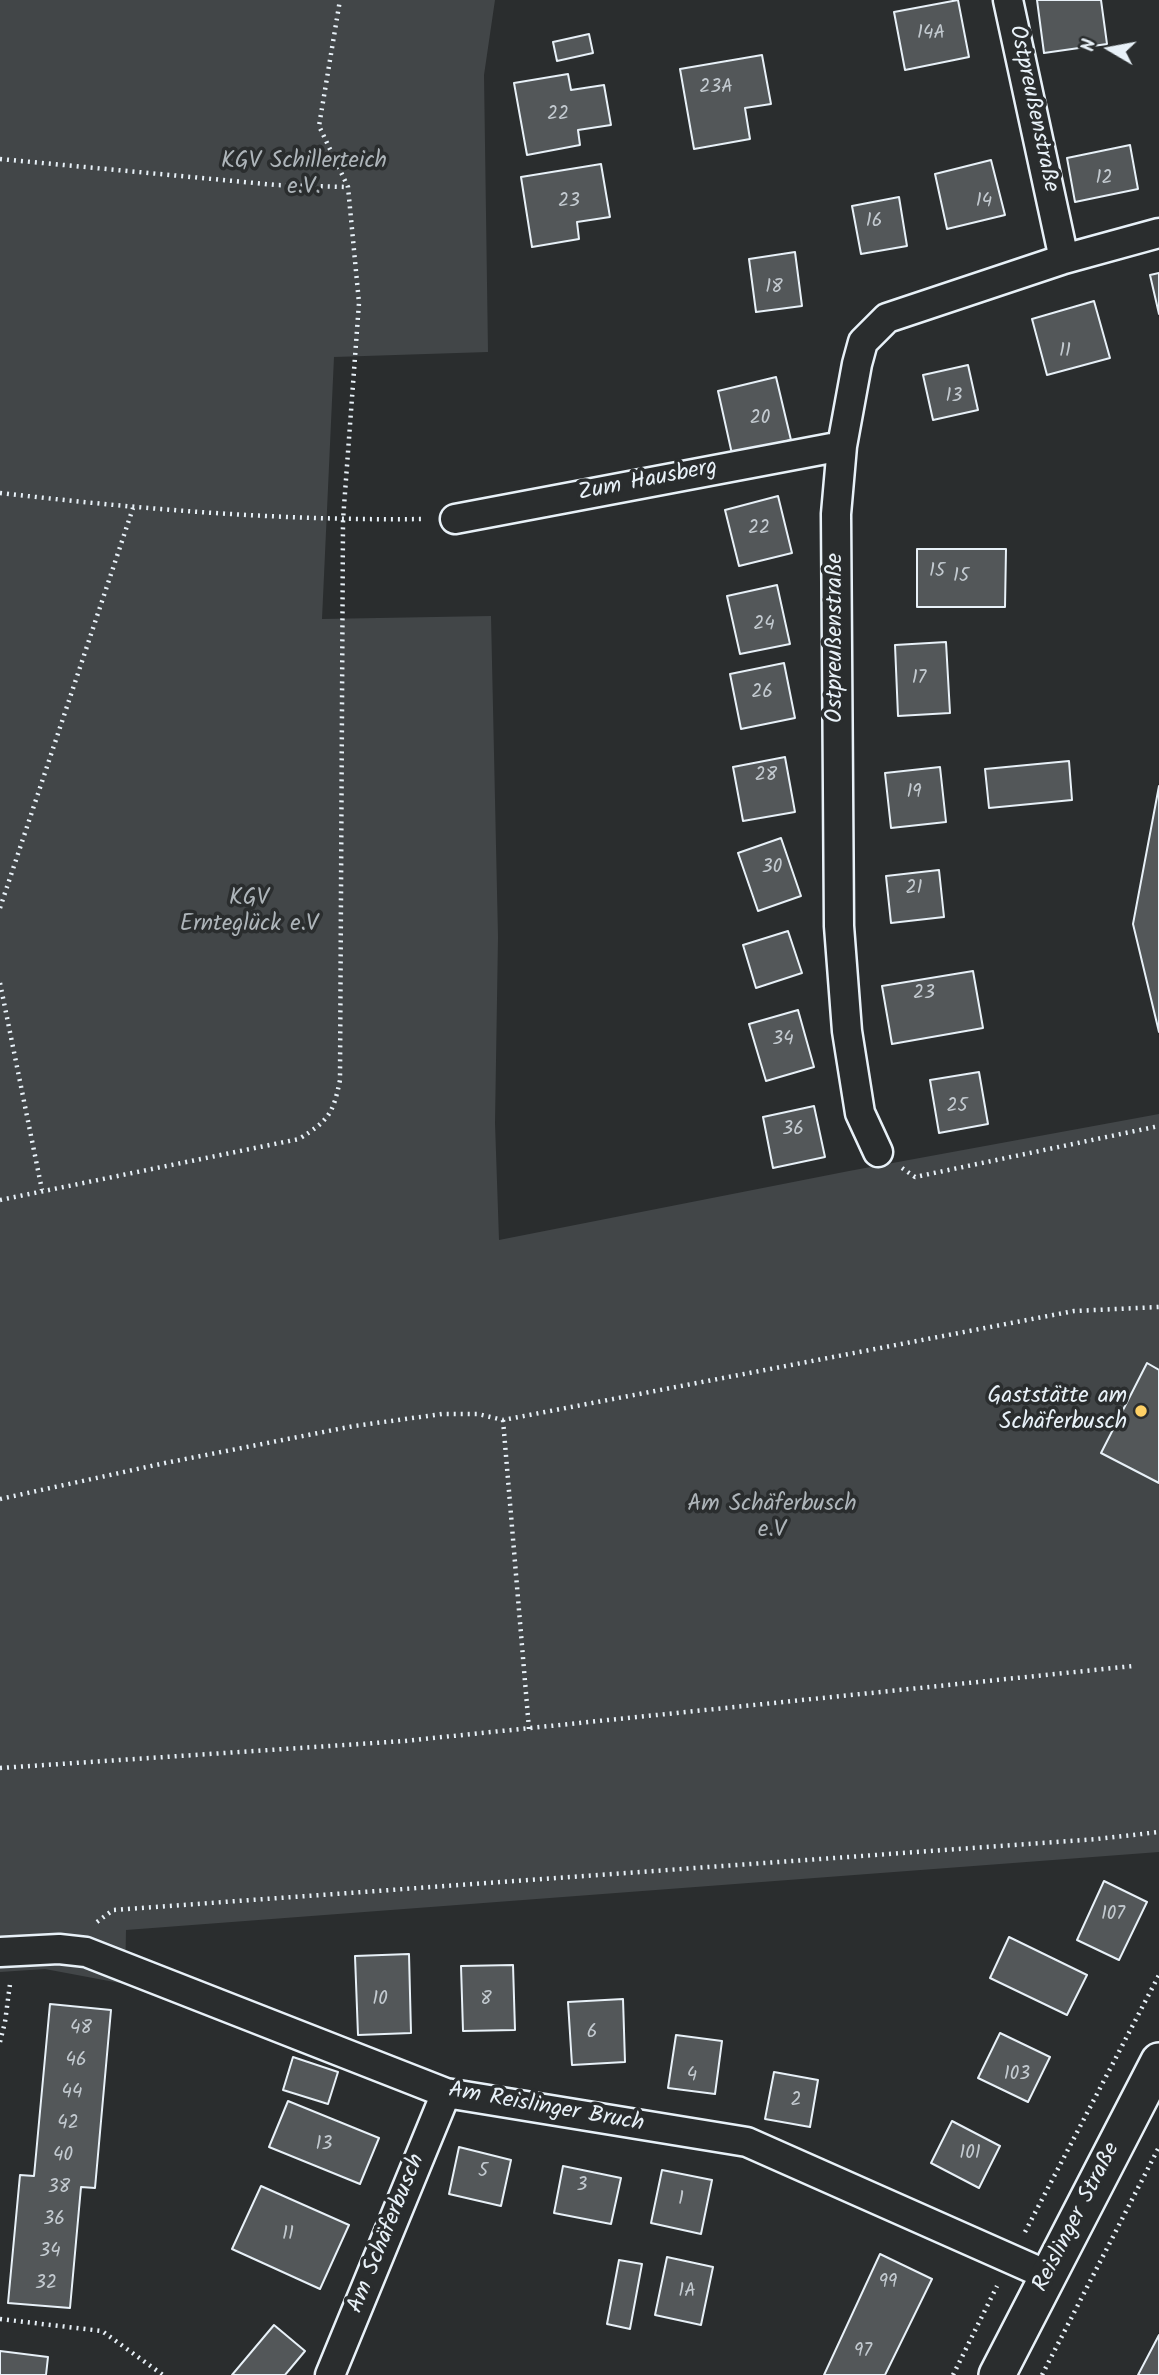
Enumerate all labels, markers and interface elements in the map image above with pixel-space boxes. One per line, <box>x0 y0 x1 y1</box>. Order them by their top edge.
north arrow <box>1075 14 1145 84</box>
street label: Ostpreußenstraße <box>1001 23 1063 195</box>
house number: 14A <box>917 24 945 46</box>
text: N <box>1074 37 1105 54</box>
house number: 23A <box>699 78 733 100</box>
house number: 22 <box>547 105 569 127</box>
park label: KGV Schillerteich e.V. <box>221 149 387 203</box>
house number: 12 <box>1095 169 1113 191</box>
house number: 23 <box>558 192 580 214</box>
house number: 14 <box>976 192 992 214</box>
house number: 16 <box>866 212 882 234</box>
house number: 18 <box>765 278 783 300</box>
house number: 11 <box>1059 342 1071 364</box>
house number: 13 <box>946 387 962 409</box>
house number: 20 <box>750 409 770 431</box>
street label: Zum Hausberg <box>576 455 720 509</box>
house number: 22 <box>748 519 770 541</box>
street label: Ostpreußenstraße <box>823 553 851 723</box>
house number: 15 <box>929 562 945 584</box>
house number: 15 <box>953 567 969 589</box>
house number: 24 <box>753 615 775 637</box>
house number: 17 <box>912 669 926 691</box>
house number: 26 <box>751 683 773 705</box>
house number: 28 <box>755 766 777 788</box>
house number: 19 <box>906 783 922 805</box>
house number: 30 <box>762 858 782 880</box>
house number: 21 <box>905 879 923 901</box>
park label: KGV Ernteglück e.V <box>180 886 318 940</box>
house number: 23 <box>913 984 935 1006</box>
house number: 34 <box>772 1030 794 1052</box>
house number: 25 <box>946 1097 968 1119</box>
house number: 36 <box>782 1120 804 1142</box>
place label: Gaststätte am Schäferbusch <box>987 1384 1127 1438</box>
marker: Gaststätte am Schäferbusch <box>1133 1403 1149 1419</box>
park label: Am Schäferbusch e.V <box>687 1492 857 1546</box>
house number: 107 <box>1101 1905 1125 1927</box>
house number: 10 <box>372 1990 388 2012</box>
house number: 8 <box>480 1990 492 2012</box>
house number: 48 <box>70 2019 92 2041</box>
house number: 6 <box>587 2023 597 2045</box>
house number: 46 <box>65 2051 87 2073</box>
house number: 103 <box>1004 2065 1030 2087</box>
house number: 4 <box>687 2066 697 2088</box>
street label: Am Reislinger Bruch <box>446 2078 646 2140</box>
house number: 44 <box>62 2083 82 2105</box>
house number: 2 <box>790 2091 802 2113</box>
house number: 42 <box>57 2114 79 2136</box>
house number: 13 <box>316 2135 332 2157</box>
street label: Reislinger Straße <box>1029 2139 1127 2297</box>
house number: 101 <box>959 2144 981 2166</box>
house number: 40 <box>53 2146 73 2168</box>
street label: Am Schäferbusch <box>344 2150 432 2318</box>
house number: 5 <box>478 2162 488 2184</box>
house number: 3 <box>577 2176 587 2198</box>
house number: 38 <box>48 2178 70 2200</box>
house number: 1 <box>678 2190 684 2212</box>
house number: 36 <box>43 2210 65 2232</box>
house number: 11 <box>282 2225 294 2247</box>
house number: 34 <box>39 2242 61 2264</box>
house number: 99 <box>879 2273 897 2295</box>
house number: 32 <box>35 2274 57 2296</box>
house number: 1A <box>678 2282 696 2304</box>
house number: 97 <box>854 2342 872 2364</box>

